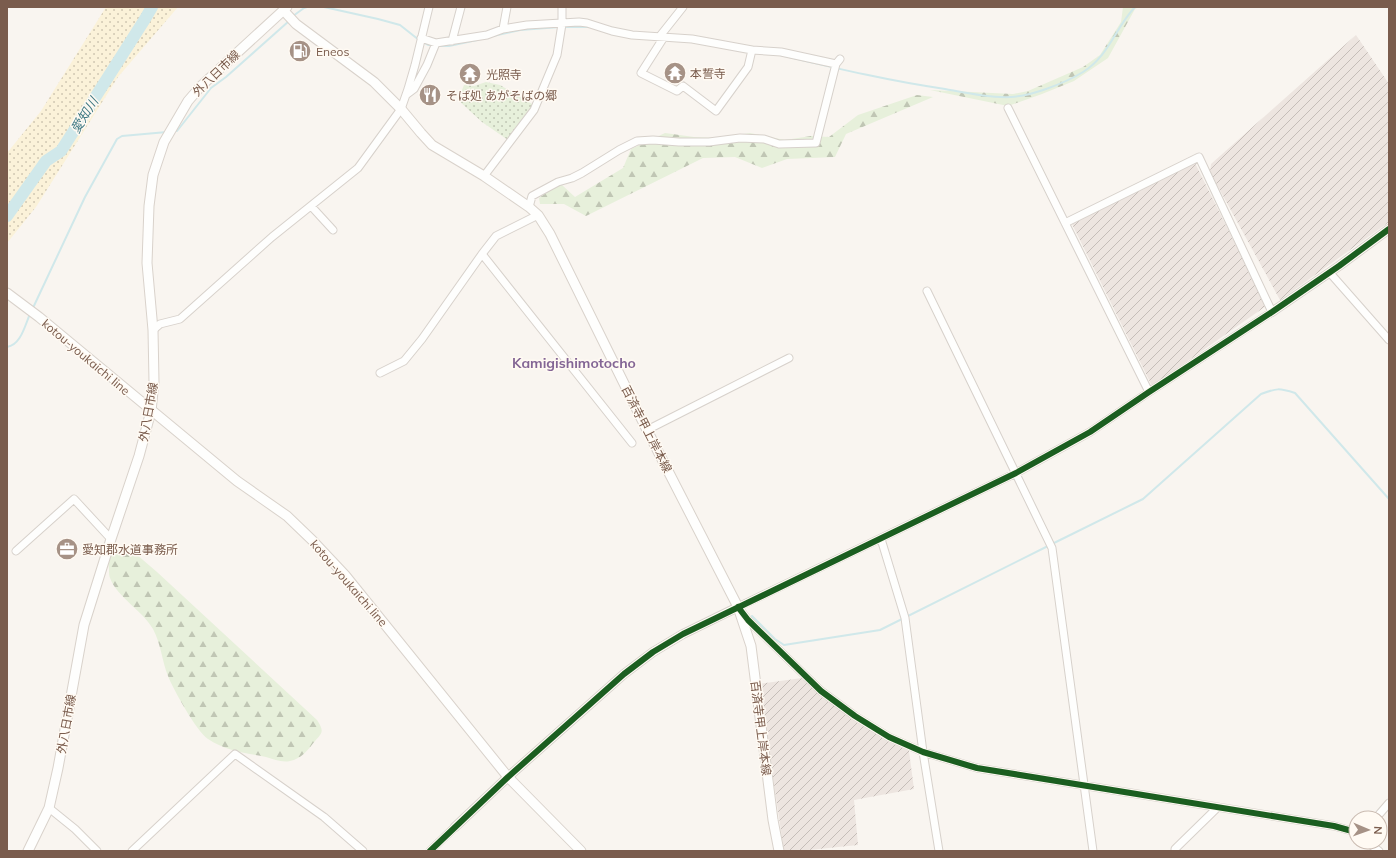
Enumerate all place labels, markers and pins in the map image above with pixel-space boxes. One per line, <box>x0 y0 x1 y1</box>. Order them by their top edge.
fuel station icon: Eneos <box>287 38 313 64</box>
place label: Eneos <box>316 44 349 59</box>
temple icon: 本誓寺 <box>662 60 688 86</box>
temple icon: 光照寺 <box>457 61 483 87</box>
place label: 本誓寺 <box>690 66 726 81</box>
place label: 光照寺 <box>486 67 522 82</box>
restaurant icon: そば処 あがそばの郷 <box>417 82 443 108</box>
place label: そば処 あがそばの郷 <box>446 88 557 103</box>
office icon: 愛知郡水道事務所 <box>54 536 80 562</box>
place label: 愛知郡水道事務所 <box>82 542 178 557</box>

